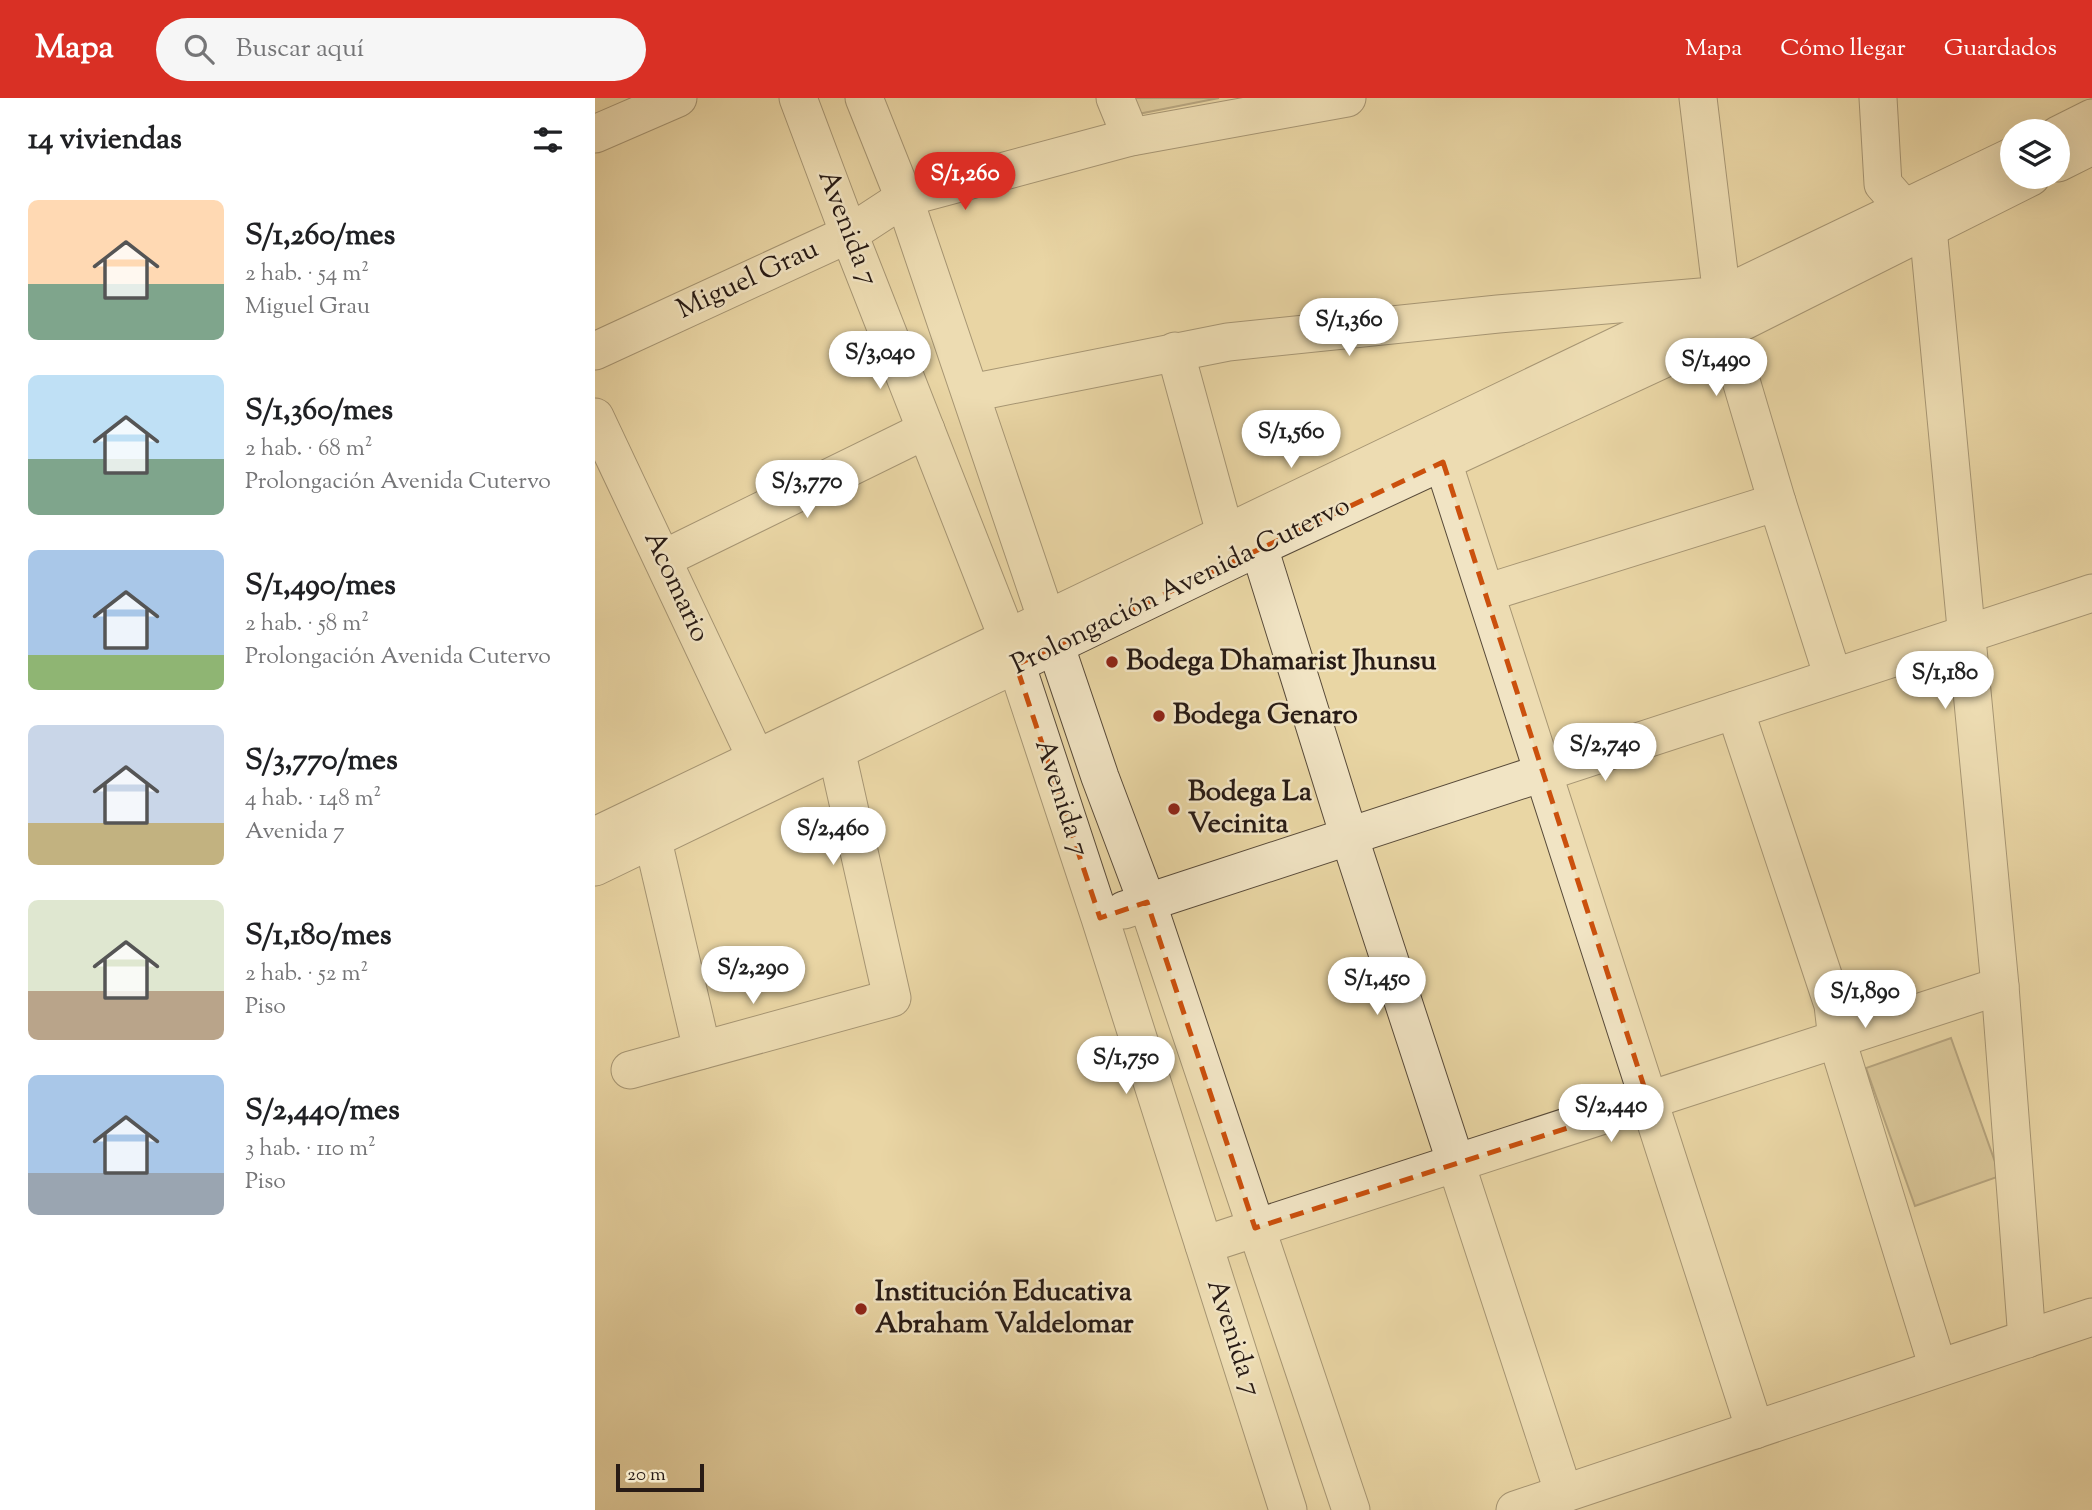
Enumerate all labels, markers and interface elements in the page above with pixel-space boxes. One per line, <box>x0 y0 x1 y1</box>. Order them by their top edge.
search box <box>156 18 646 81</box>
text: Mapa <box>35 25 114 73</box>
icon: search <box>180 30 218 68</box>
text: Buscar aquí <box>236 31 364 68</box>
text: Mapa <box>1685 32 1742 66</box>
text: Cómo llegar <box>1780 32 1906 66</box>
text: Guardados <box>1944 32 2057 66</box>
text: 14 viviendas <box>28 119 182 162</box>
map controls <box>2000 119 2070 189</box>
button: layers <box>2000 119 2070 189</box>
icon: filters <box>529 121 567 159</box>
pin: S/1,260 <box>900 152 1030 212</box>
text: S/1,260 <box>930 158 1000 191</box>
street label: Avenida 7 <box>807 164 887 292</box>
text: S/1,260/mes <box>245 215 395 258</box>
icon: home <box>84 228 168 312</box>
street label: Miguel Grau <box>671 230 825 330</box>
text: 2 hab. · 54 m² <box>245 258 369 291</box>
text: Miguel Grau <box>245 291 370 324</box>
pin: S/1,360 <box>1284 299 1414 358</box>
text: S/1,360 <box>1315 304 1383 337</box>
pin: S/3,040 <box>815 331 945 391</box>
text: S/3,040 <box>845 337 915 370</box>
pin: S/1,490 <box>1651 338 1781 398</box>
text: S/1,490 <box>1681 344 1751 377</box>
text: S/1,360/mes <box>245 390 393 433</box>
icon: home <box>84 403 168 487</box>
pin: S/1,560 <box>1226 410 1356 470</box>
text: S/1,560 <box>1258 416 1324 449</box>
text: 2 hab. · 68 m² <box>245 433 373 466</box>
pin: S/3,770 <box>742 460 872 520</box>
text: Prolongación Avenida Cutervo <box>245 466 551 499</box>
text: S/3,770 <box>771 466 843 499</box>
street label: Prolongación Avenida Cutervo <box>1005 486 1357 686</box>
street label: Acomario <box>633 525 719 649</box>
text: S/1,490/mes <box>245 565 396 608</box>
icon: home <box>84 578 168 662</box>
text: 2 hab. · 58 m² <box>245 608 369 641</box>
text: Prolongación Avenida Cutervo <box>245 641 551 674</box>
place label: Bodega Dhamarist Jhunsu <box>1126 642 1437 682</box>
pin: S/1,180 <box>1880 652 2010 711</box>
marker: Bodega Dhamarist Jhunsu <box>1104 654 1120 670</box>
text: S/1,180 <box>1912 657 1978 690</box>
place label: Bodega Genaro <box>1173 696 1358 736</box>
marker: Bodega Genaro <box>1151 708 1167 724</box>
pin: S/2,740 <box>1540 724 1670 783</box>
text: S/2,740 <box>1569 729 1641 762</box>
street label: Avenida 7 <box>1023 734 1099 862</box>
text: S/3,770/mes <box>245 740 398 783</box>
icon: home <box>84 753 168 837</box>
place label: Bodega La Vecinita <box>1188 773 1312 845</box>
text: 4 hab. · 148 m² <box>245 783 381 816</box>
marker: Bodega La Vecinita <box>1166 801 1182 817</box>
pin: S/2,460 <box>768 808 898 867</box>
text: S/2,460 <box>797 813 869 846</box>
text: Avenida 7 <box>245 816 345 849</box>
text: S/1,180/mes <box>245 915 392 958</box>
icon: home <box>84 928 168 1012</box>
pin: S/2,290 <box>688 946 818 1006</box>
text: S/2,290 <box>717 952 789 985</box>
text: 2 hab. · 52 m² <box>245 958 368 991</box>
pin: S/1,450 <box>1312 958 1442 1017</box>
text: S/1,450 <box>1344 963 1410 996</box>
pin: S/1,890 <box>1800 970 1930 1030</box>
text: S/1,890 <box>1830 976 1900 1009</box>
text: Piso <box>245 991 286 1024</box>
pin: S/1,750 <box>1061 1037 1191 1096</box>
text: S/1,750 <box>1093 1042 1159 1075</box>
pin: S/2,440 <box>1546 1084 1676 1144</box>
text: S/2,440/mes <box>245 1090 400 1133</box>
text: S/2,440 <box>1575 1090 1647 1123</box>
icon: home <box>84 1103 168 1187</box>
text: 3 hab. · 110 m² <box>245 1133 376 1166</box>
text: Piso <box>245 1166 286 1199</box>
place label: Institución Educativa Abraham Valdelomar <box>875 1273 1134 1345</box>
street label: Avenida 7 <box>1195 1274 1271 1402</box>
marker: Institución Educativa Abraham Valdelomar <box>853 1301 869 1317</box>
scale bar <box>616 1461 703 1493</box>
text: 20 m <box>627 1462 666 1489</box>

